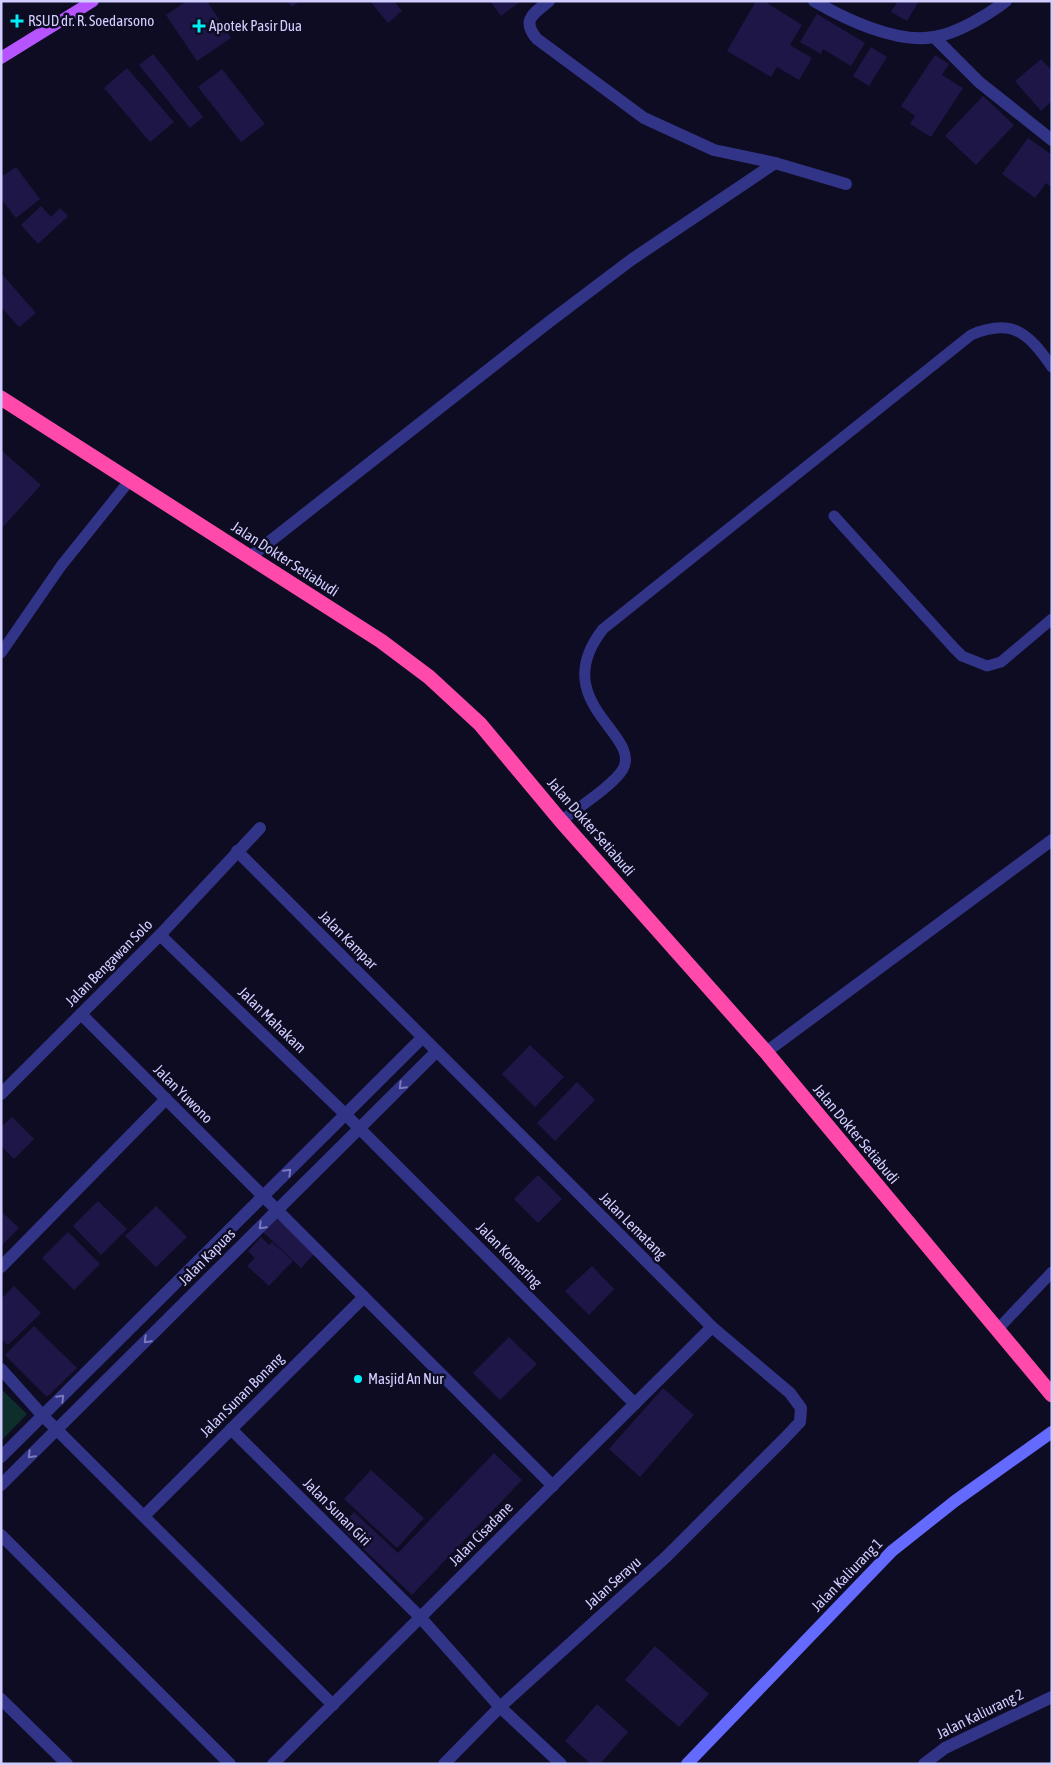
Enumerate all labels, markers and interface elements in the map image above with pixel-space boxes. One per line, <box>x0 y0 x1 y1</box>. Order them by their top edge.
place label: RSUD dr. R. Soedarsono <box>28 12 154 29</box>
marker: RSUD dr. R. Soedarsono <box>10 14 24 28</box>
place label: Apotek Pasir Dua <box>209 17 302 34</box>
marker: Apotek Pasir Dua <box>193 20 205 32</box>
street label: Jalan Dokter Setiabudi <box>229 518 342 600</box>
street label: Jalan Dokter Setiabudi <box>544 774 639 879</box>
street label: Jalan Kampar <box>316 907 381 973</box>
street label: Jalan Bengawan Solo <box>62 916 156 1010</box>
street label: Jalan Mahakam <box>235 983 310 1056</box>
street label: Jalan Yuwono <box>150 1061 216 1127</box>
one-way arrow <box>399 1081 408 1090</box>
street label: Jalan Dokter Setiabudi <box>810 1081 903 1187</box>
one-way arrow <box>282 1169 291 1178</box>
street label: Jalan Lematang <box>596 1189 671 1263</box>
street label: Jalan Komering <box>473 1218 546 1291</box>
one-way arrow <box>259 1220 268 1229</box>
street label: Jalan Kapuas <box>175 1225 238 1288</box>
one-way arrow <box>143 1335 152 1344</box>
street label: Jalan Sunan Bonang <box>196 1349 287 1440</box>
place label: Masjid An Nur <box>368 1370 444 1387</box>
marker: Masjid An Nur <box>352 1373 364 1385</box>
one-way arrow <box>55 1395 64 1404</box>
one-way arrow <box>28 1449 37 1458</box>
street label: Jalan Sunan Giri <box>300 1474 375 1549</box>
street label: Jalan Cisadane <box>445 1498 516 1569</box>
street label: Jalan Kaliurang 1 <box>808 1535 886 1615</box>
street label: Jalan Serayu <box>581 1553 644 1612</box>
street label: Jalan Kaliurang 2 <box>934 1685 1026 1742</box>

